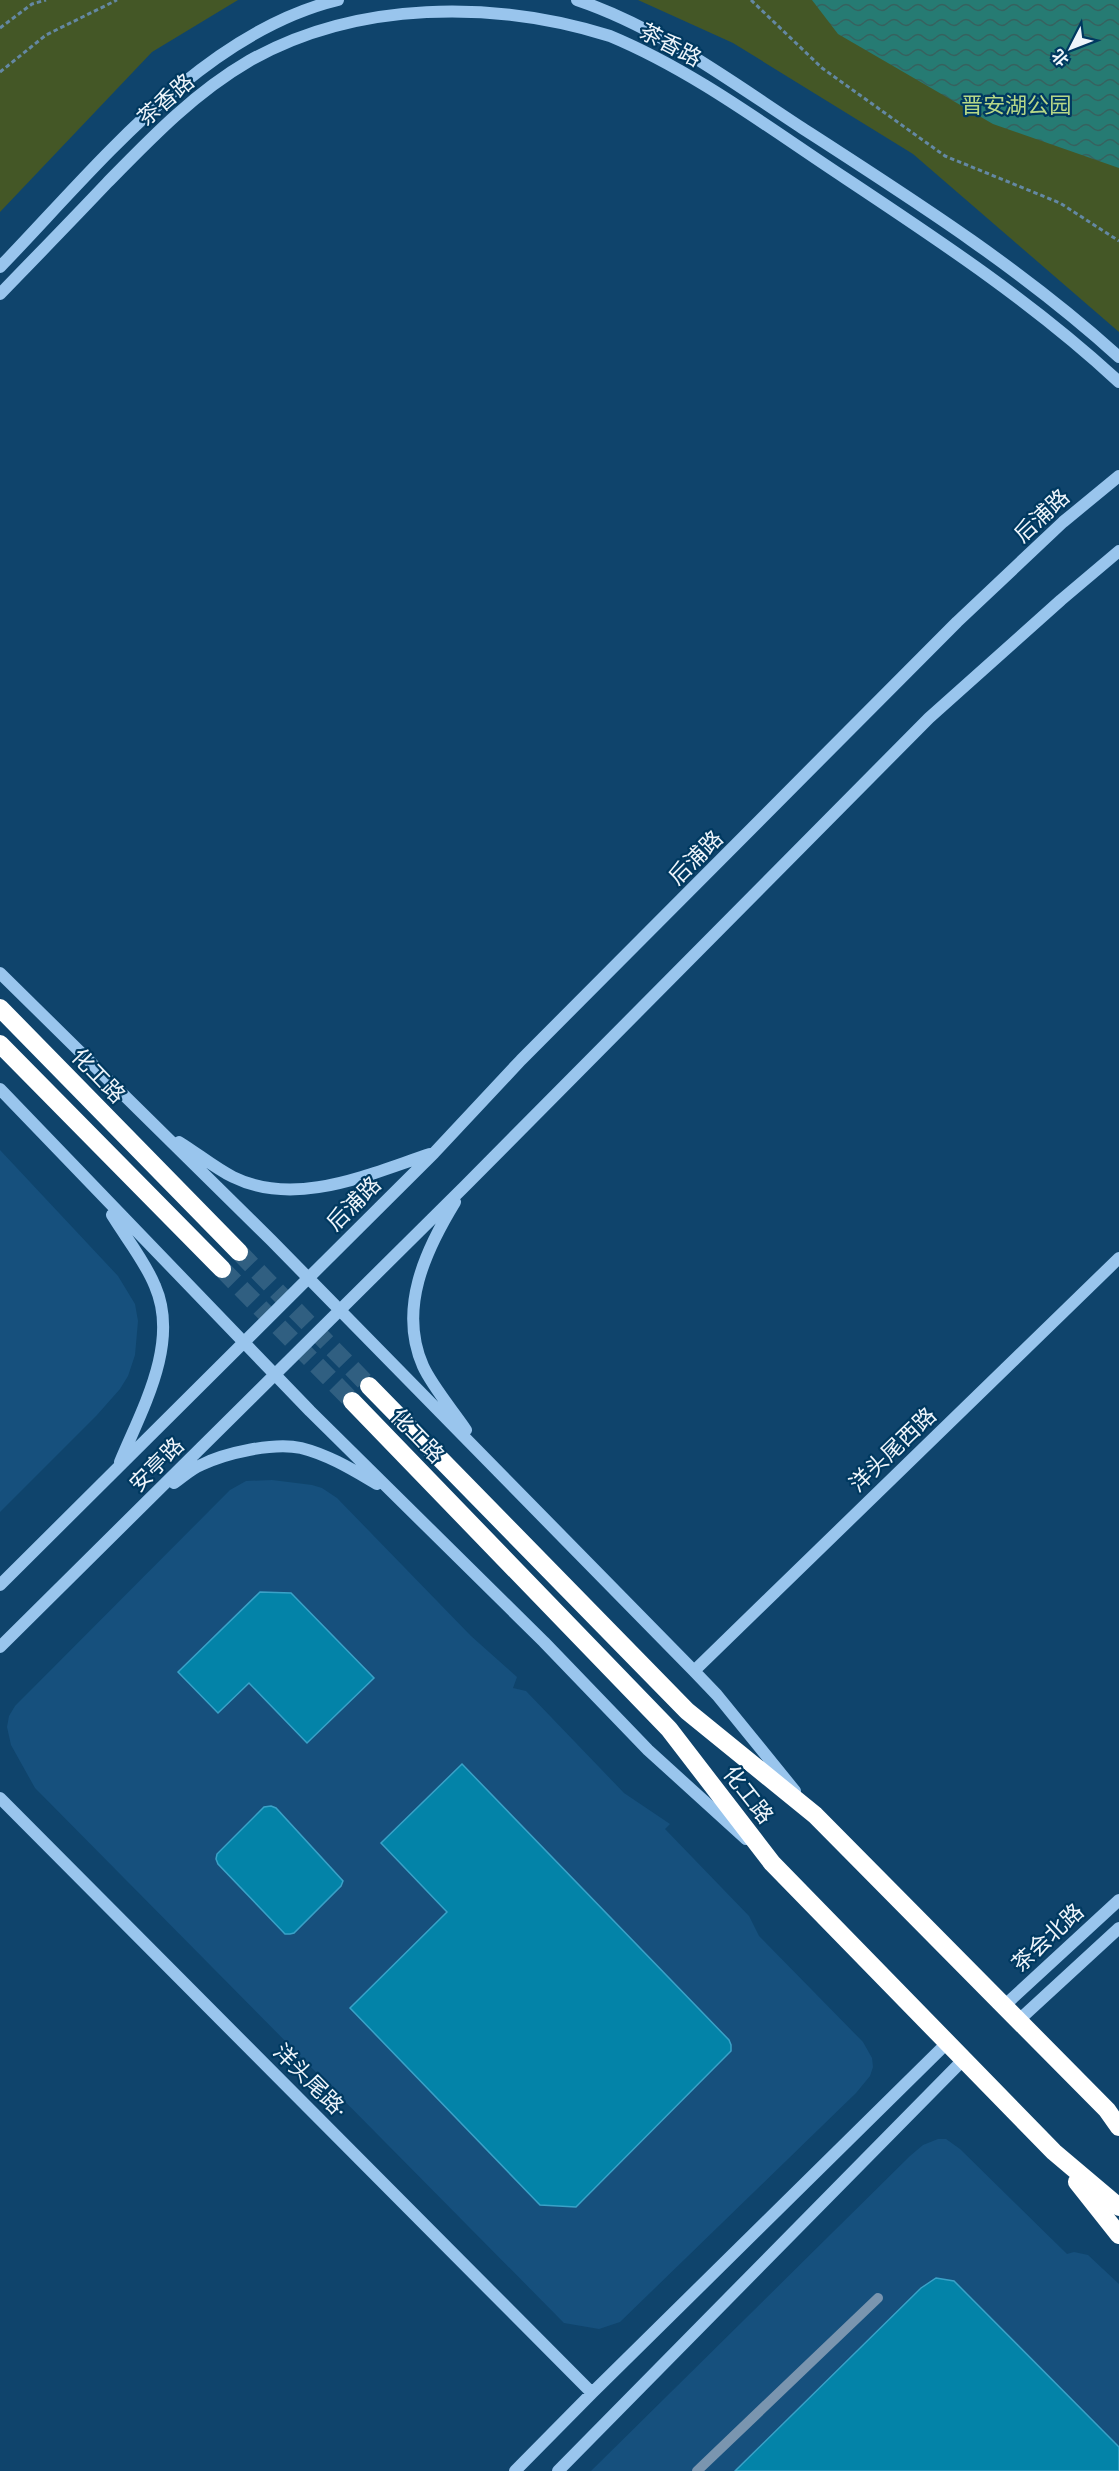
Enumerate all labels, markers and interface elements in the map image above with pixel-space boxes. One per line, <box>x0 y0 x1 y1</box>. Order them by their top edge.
street label: 茶香路 <box>636 17 706 71</box>
north arrow <box>1041 18 1101 78</box>
text: 北 <box>1047 46 1072 71</box>
street label: 茶香路 <box>131 67 199 131</box>
park label: 晋安湖公园 <box>961 91 1071 118</box>
street label: 后浦路 <box>1008 483 1074 547</box>
street label: 后浦路 <box>662 824 728 890</box>
street label: 化工路 <box>66 1042 132 1108</box>
street label: 后浦路 <box>320 1170 386 1236</box>
street label: 洋头尾西路 <box>843 1401 941 1497</box>
street label: 化工路 <box>385 1402 451 1468</box>
street label: 安亭路 <box>123 1431 189 1497</box>
street label: 化工路 <box>718 1760 780 1828</box>
street label: 茶会北路 <box>1006 1897 1088 1977</box>
street label: 洋头尾路· <box>269 2038 353 2122</box>

